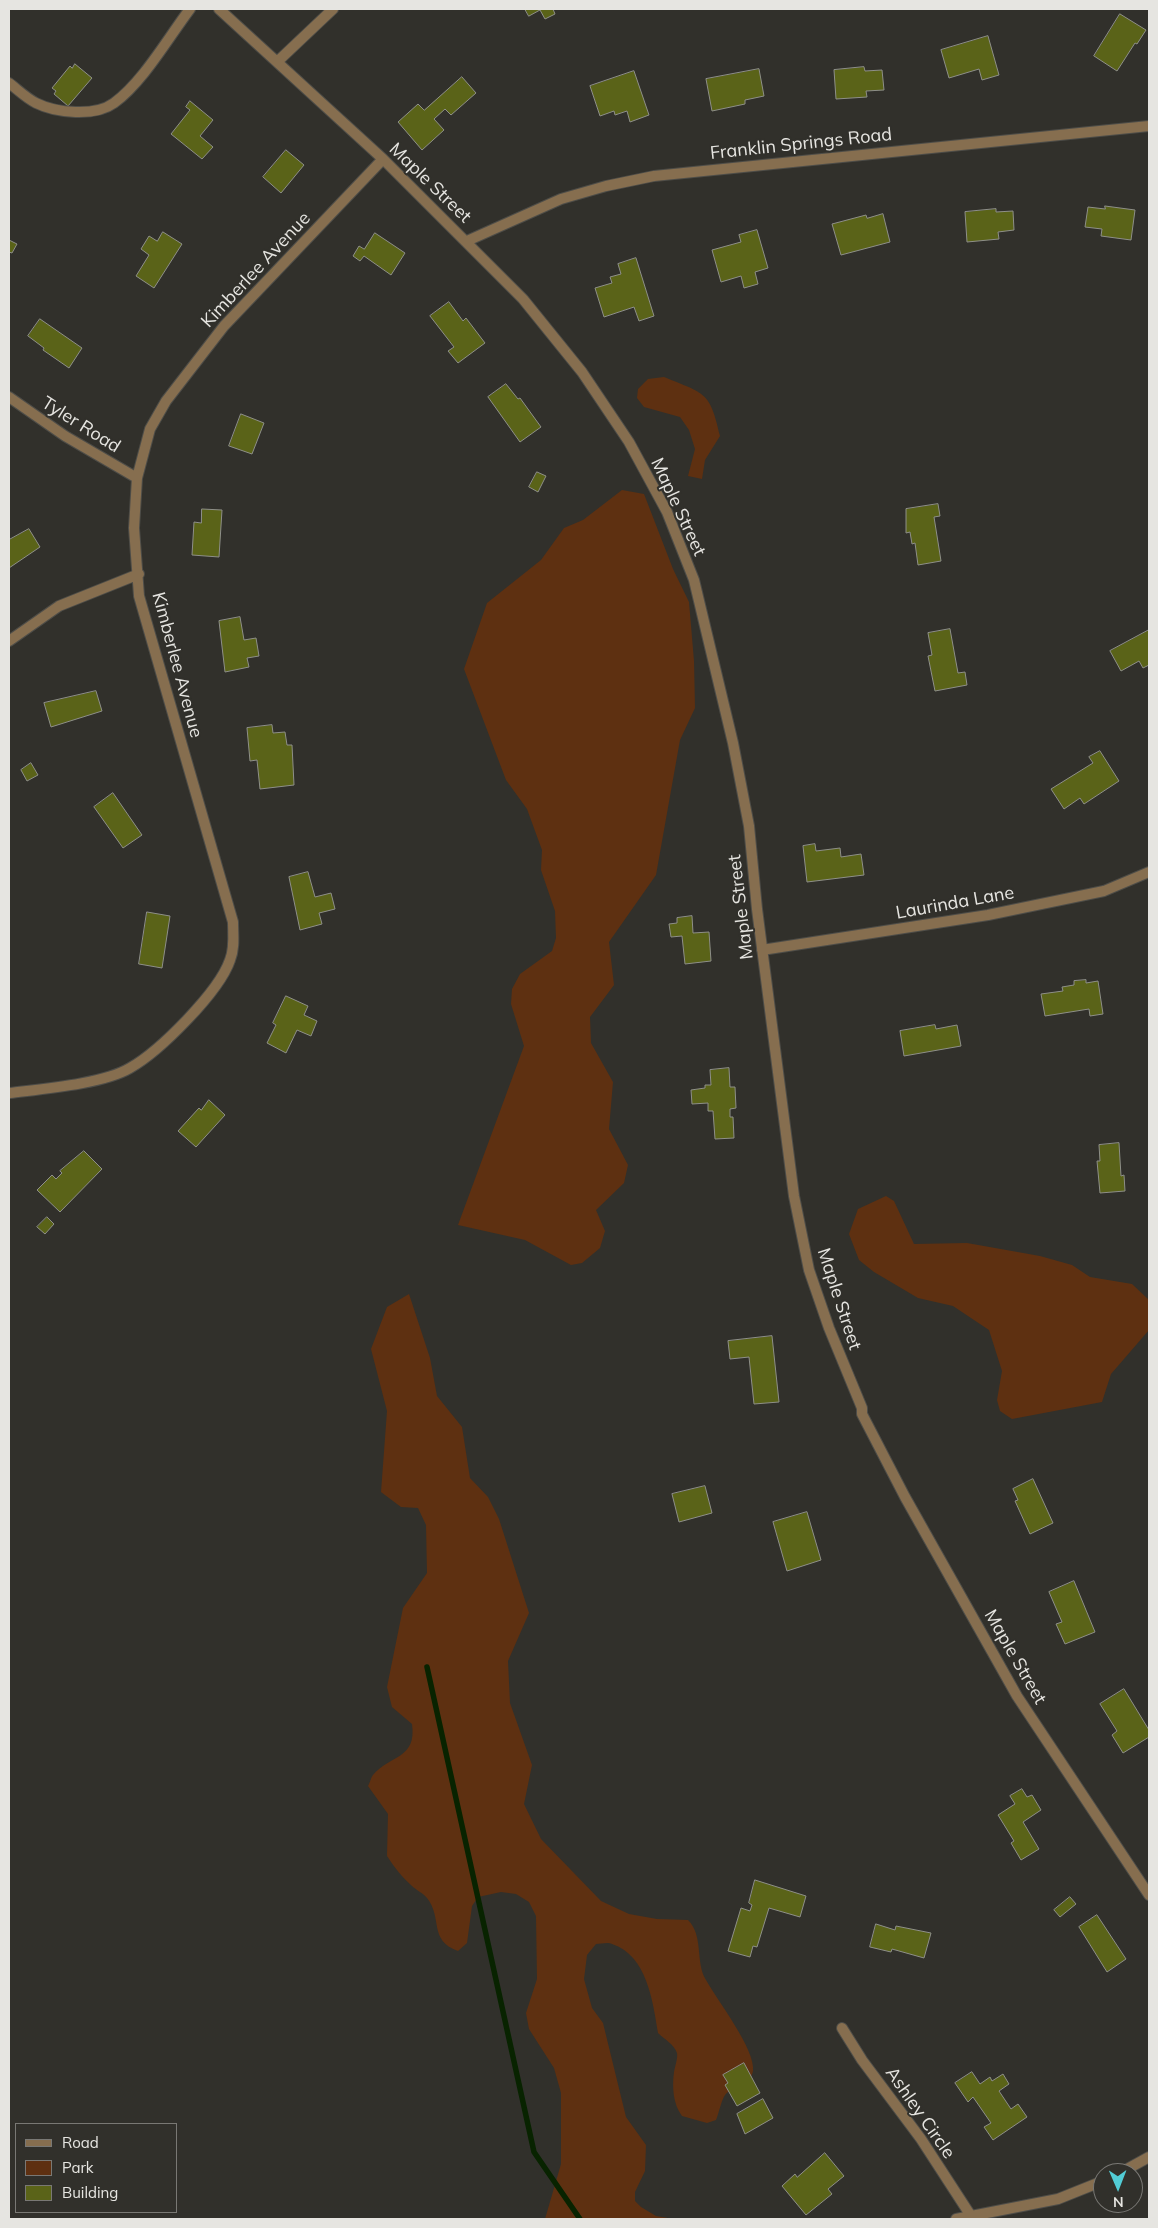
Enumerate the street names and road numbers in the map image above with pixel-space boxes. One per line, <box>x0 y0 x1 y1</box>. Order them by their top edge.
street label: Franklin Springs Road <box>709 124 893 164</box>
street label: Maple Street <box>385 139 475 227</box>
street label: Kimberlee Avenue <box>197 208 315 332</box>
street label: Tyler Road <box>38 392 124 458</box>
street label: Maple Street <box>646 455 710 559</box>
street label: Kimberlee Avenue <box>147 590 207 740</box>
street label: Maple Street <box>724 853 758 961</box>
street label: Laurinda Lane <box>894 882 1016 924</box>
street label: Maple Street <box>812 1245 866 1353</box>
street label: Maple Street <box>979 1606 1051 1708</box>
street label: Ashley Circle <box>881 2063 959 2163</box>

